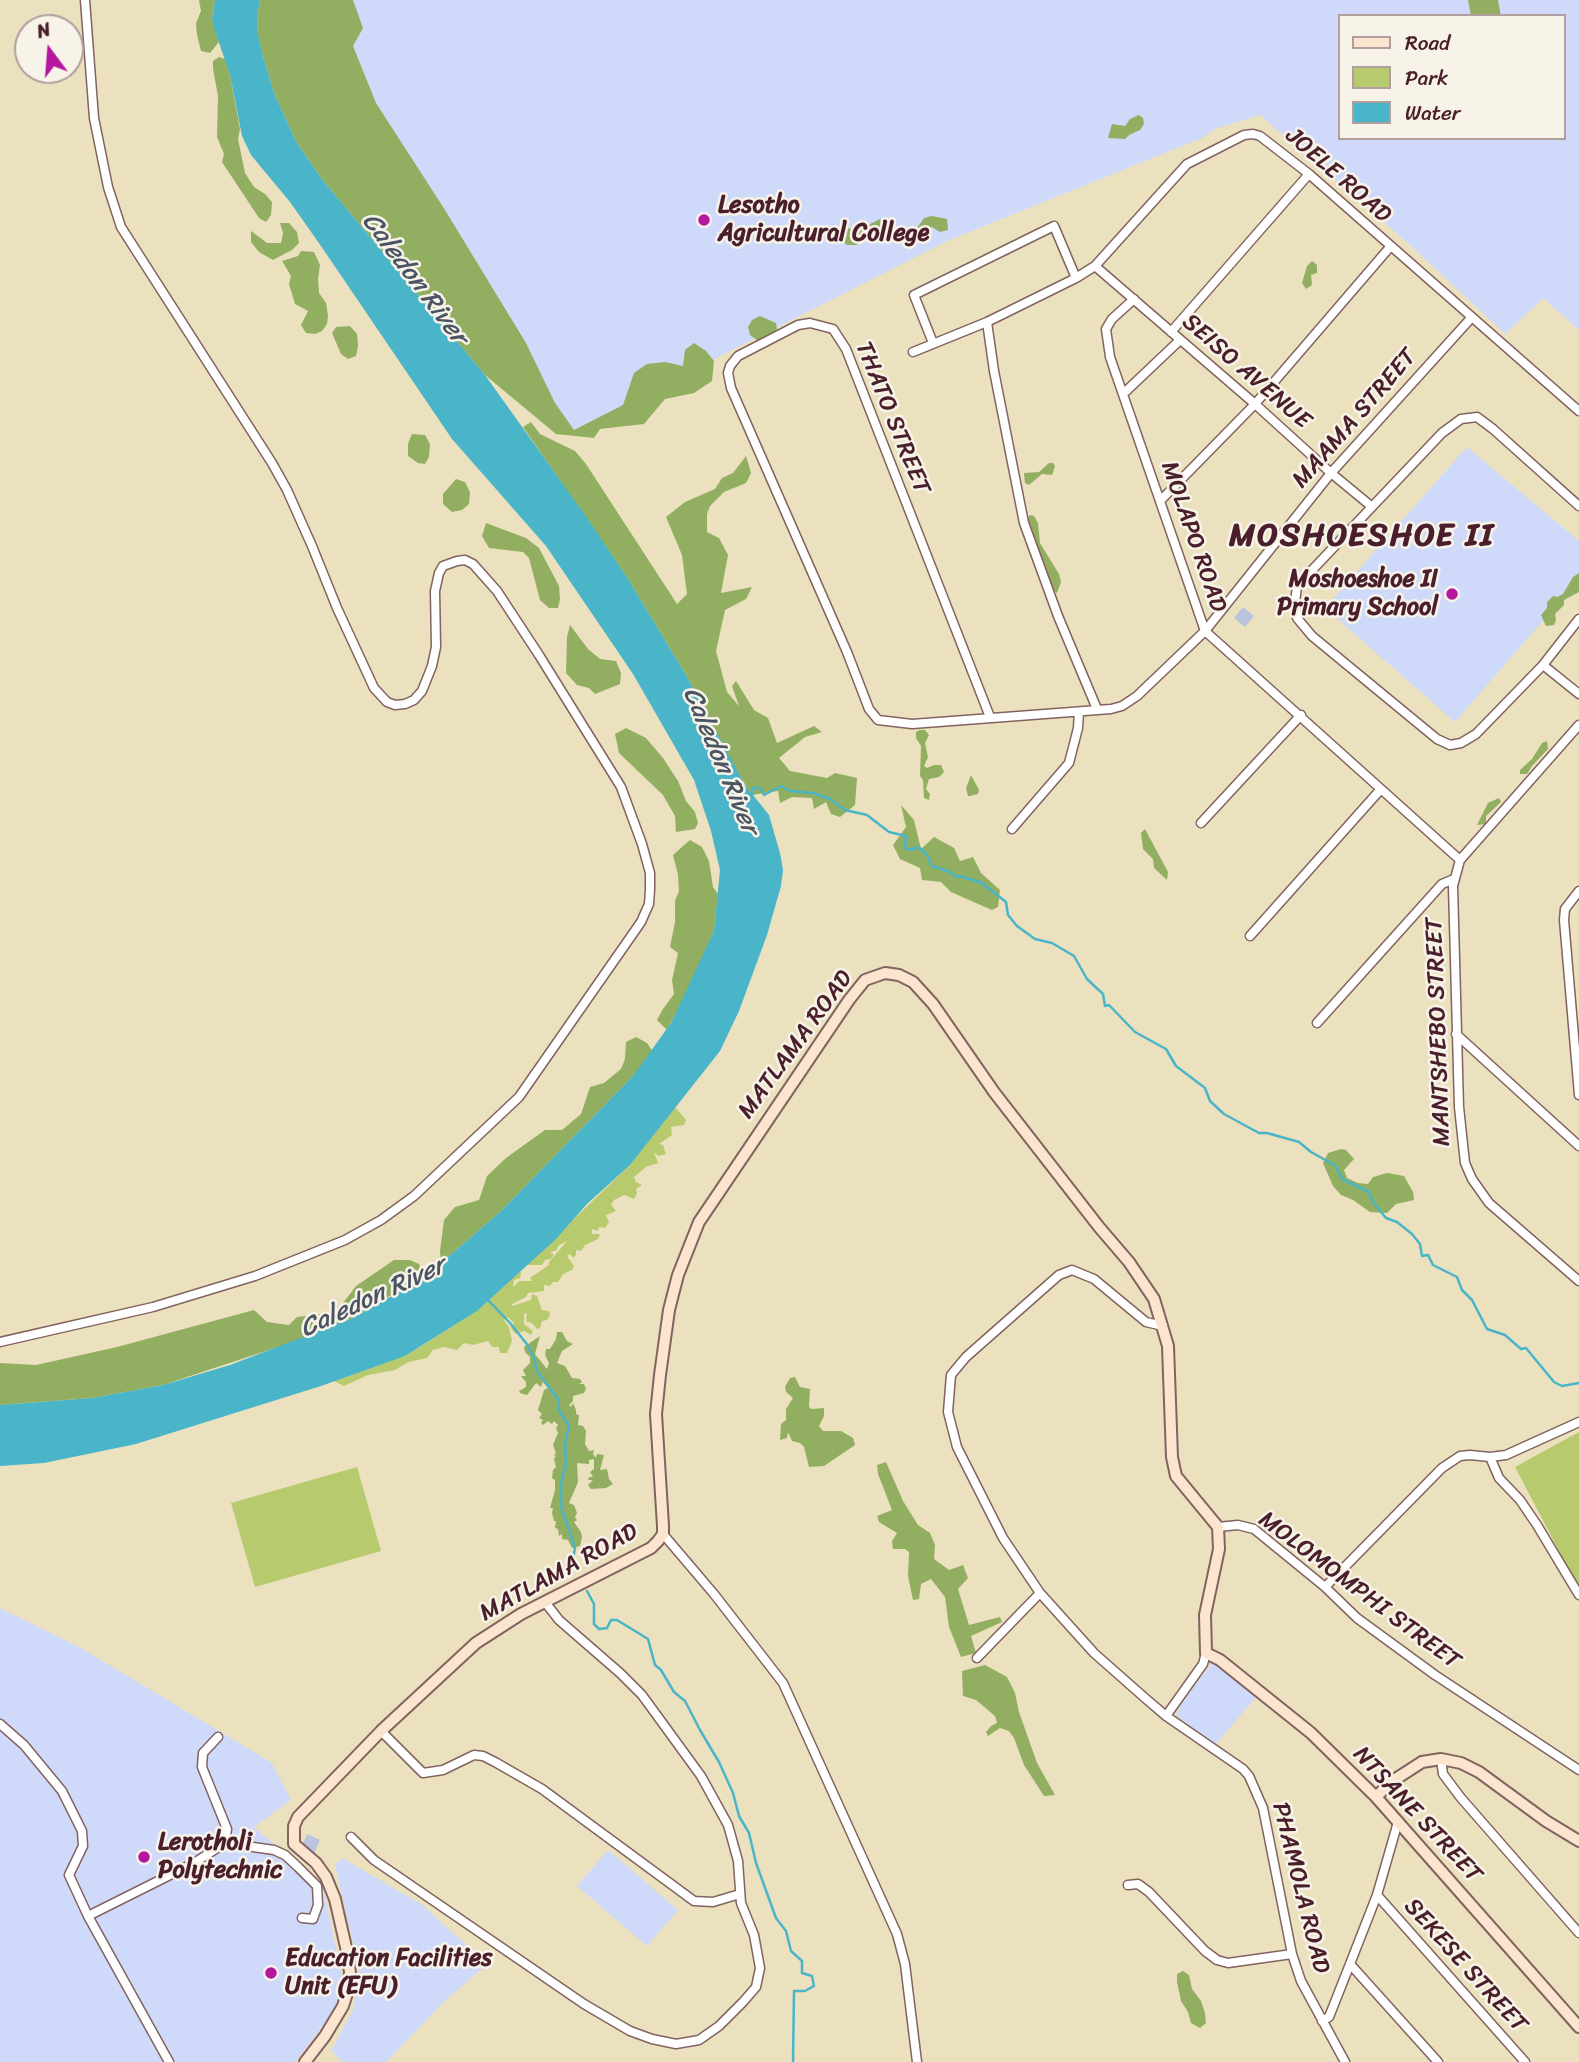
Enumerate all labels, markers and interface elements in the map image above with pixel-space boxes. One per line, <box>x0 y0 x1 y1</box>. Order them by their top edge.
text: N <box>33 13 54 48</box>
north arrow <box>14 14 84 84</box>
legend <box>1338 14 1565 140</box>
text: Road <box>1405 24 1450 62</box>
text: Park <box>1405 59 1448 97</box>
text: Water <box>1405 94 1460 132</box>
street label: JOELE ROAD <box>1279 122 1397 230</box>
place label: Lesotho Agricultural College <box>718 192 929 248</box>
water label: Caledon River <box>354 207 474 351</box>
marker: Lesotho Agricultural College <box>696 212 712 228</box>
street label: SEISO AVENUE <box>1176 308 1316 436</box>
street label: THATO STREET <box>848 338 936 498</box>
street label: MAAMA STREET <box>1287 343 1423 495</box>
street label: MOLAPO ROAD <box>1154 458 1232 616</box>
district label: MOSHOESHOE II <box>1231 518 1493 556</box>
place label: Moshoeshoe II Primary School <box>1277 566 1438 622</box>
marker: Moshoeshoe II Primary School <box>1444 586 1460 602</box>
water label: Caledon River <box>675 683 765 839</box>
street label: MANTSHEBO STREET <box>1421 917 1457 1147</box>
street label: MATLAMA ROAD <box>733 965 859 1125</box>
water label: Caledon River <box>295 1251 451 1345</box>
street label: MOLOMOMPHI STREET <box>1252 1506 1466 1676</box>
street label: MATLAMA ROAD <box>475 1518 643 1628</box>
street label: NTSANE STREET <box>1346 1741 1488 1889</box>
street label: PHAMOLA ROAD <box>1265 1799 1335 1977</box>
place label: Lerotholi Polytechnic <box>158 1829 282 1885</box>
marker: Lerotholi Polytechnic <box>136 1849 152 1865</box>
street label: SEKESE STREET <box>1397 1893 1533 2039</box>
place label: Education Facilities Unit (EFU) <box>285 1945 492 2001</box>
marker: Education Facilities Unit (EFU) <box>263 1965 279 1981</box>

